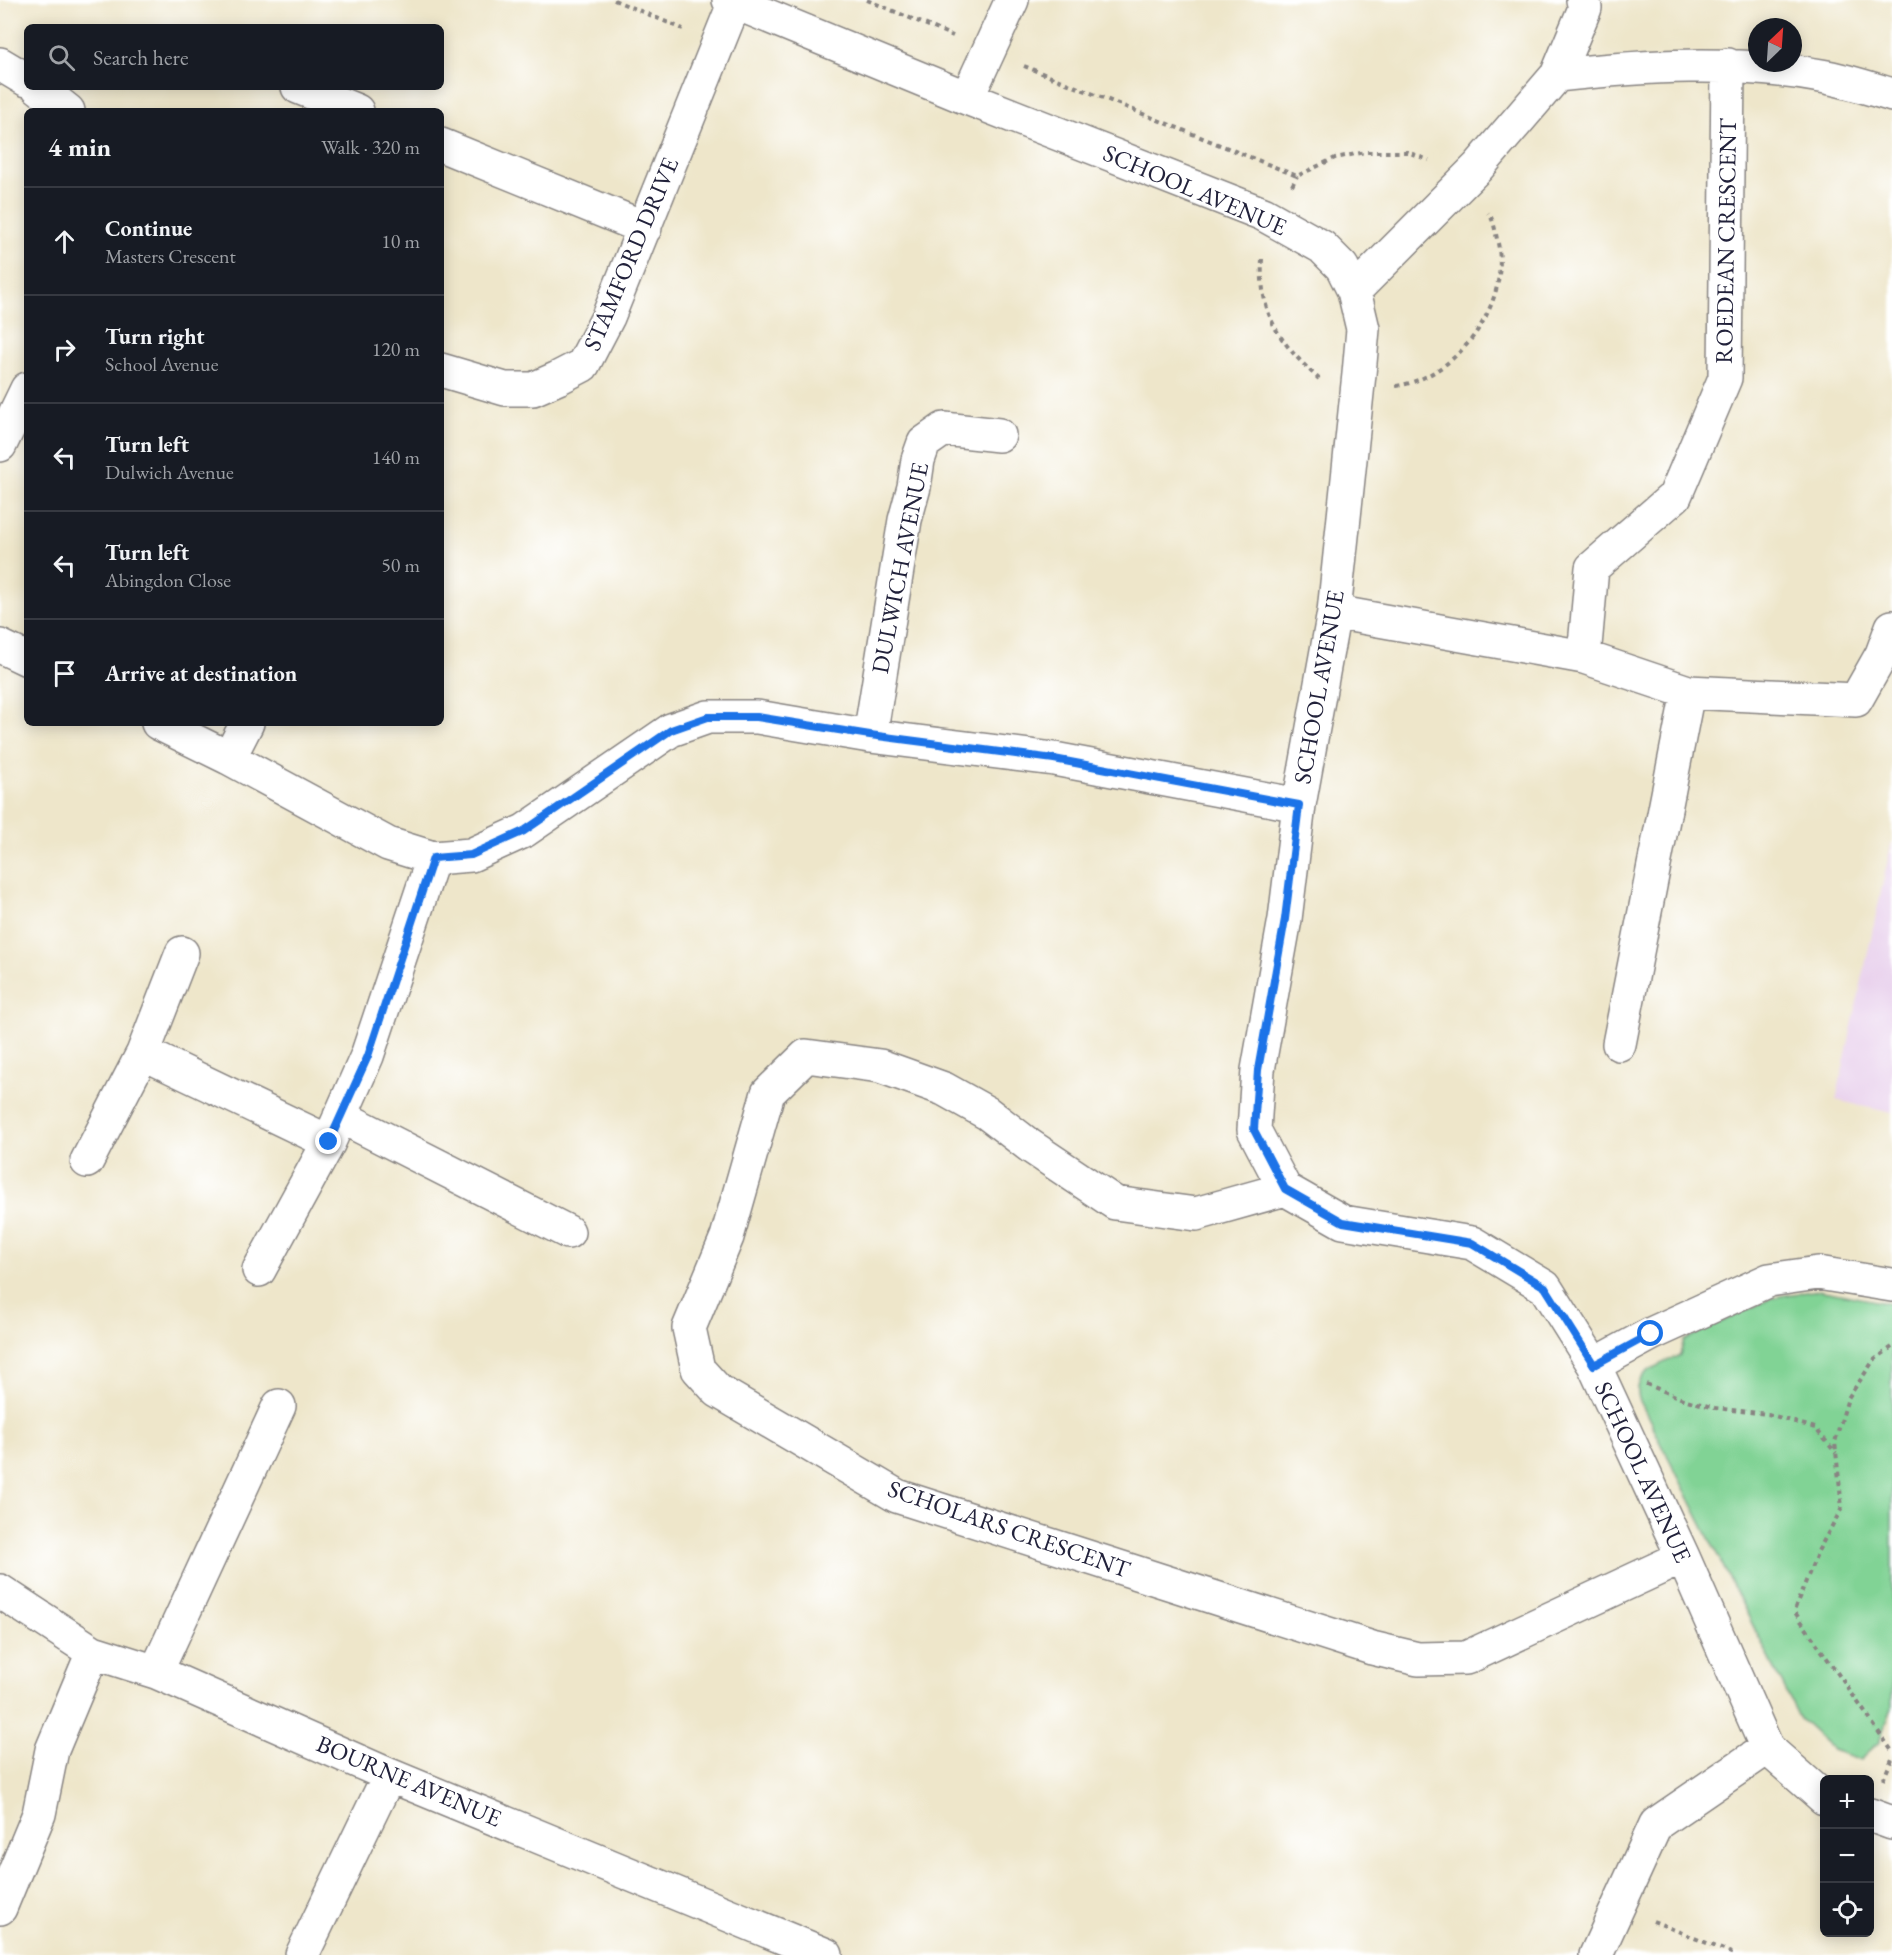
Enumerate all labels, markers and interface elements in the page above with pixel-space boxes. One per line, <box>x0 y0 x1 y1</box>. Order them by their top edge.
north arrow <box>1748 18 1802 72</box>
search box <box>24 24 444 90</box>
icon: search <box>45 41 78 74</box>
text: Search here <box>93 43 188 72</box>
street label: ROEDEAN CRESCENT <box>1708 117 1743 364</box>
text: 4 min <box>48 130 111 164</box>
text: Walk · 320 m <box>321 134 420 160</box>
street label: SCHOOL AVENUE <box>1099 137 1292 242</box>
street label: STAMFORD DRIVE <box>576 152 685 355</box>
text: Continue <box>105 214 192 243</box>
icon: ahead <box>48 225 81 258</box>
text: 10 m <box>381 228 420 254</box>
text: Masters Crescent <box>105 243 236 269</box>
text: Turn right <box>105 322 204 351</box>
icon: right <box>48 333 81 366</box>
text: 120 m <box>372 336 420 362</box>
text: School Avenue <box>105 351 218 377</box>
text: Turn left <box>105 430 189 459</box>
icon: left <box>48 441 81 474</box>
text: 140 m <box>372 444 420 470</box>
text: Dulwich Avenue <box>105 459 234 485</box>
street label: DULWICH AVENUE <box>864 460 935 676</box>
text: Turn left <box>105 538 189 567</box>
icon: left <box>48 549 81 582</box>
text: 50 m <box>381 552 420 578</box>
text: Abingdon Close <box>105 567 231 593</box>
street label: SCHOOL AVENUE <box>1286 588 1351 786</box>
icon: arrive <box>48 657 81 690</box>
text: Arrive at destination <box>105 659 297 688</box>
route end <box>315 1128 341 1154</box>
route start <box>1637 1320 1663 1346</box>
street label: SCHOOL AVENUE <box>1588 1376 1699 1567</box>
street label: SCHOLARS CRESCENT <box>884 1472 1135 1585</box>
street label: BOURNE AVENUE <box>312 1728 506 1833</box>
map controls <box>1820 1775 1874 1937</box>
button: + <box>1820 1775 1874 1829</box>
button: − <box>1820 1829 1874 1883</box>
button: locate <box>1820 1883 1874 1937</box>

